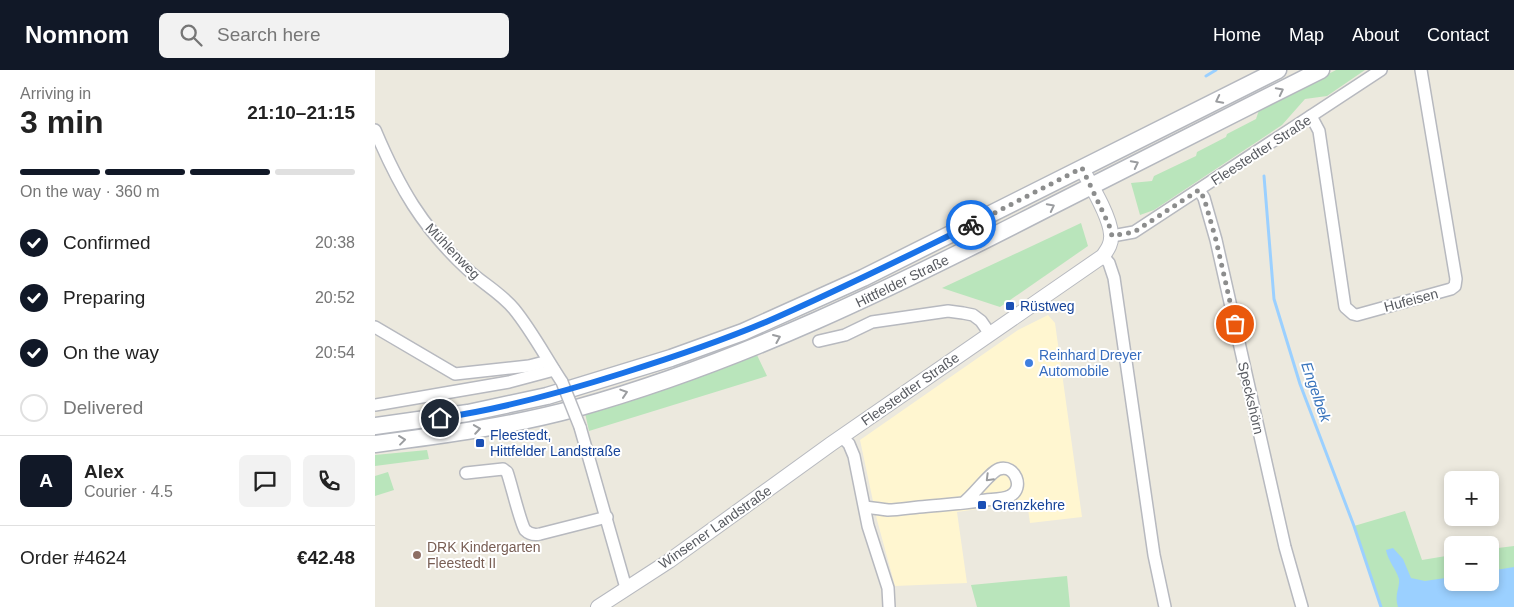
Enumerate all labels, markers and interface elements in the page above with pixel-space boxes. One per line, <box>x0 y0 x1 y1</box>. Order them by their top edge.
search box <box>159 13 509 58</box>
text: Nomnom <box>25 21 129 48</box>
icon: search <box>177 21 205 49</box>
text: Search here <box>217 24 321 45</box>
text: Home <box>1213 25 1261 45</box>
text: Map <box>1289 25 1324 45</box>
text: About <box>1352 25 1399 45</box>
text: Contact <box>1427 25 1489 45</box>
text: Arriving in <box>20 85 91 102</box>
one-way arrow <box>1274 87 1283 97</box>
one-way arrow <box>1215 94 1224 104</box>
text: 21:10–21:15 <box>247 102 355 123</box>
text: 3 min <box>20 104 104 140</box>
street label: Fleestedter Straße <box>1208 112 1314 188</box>
one-way arrow <box>1129 160 1138 170</box>
text: On the way · 360 m <box>20 183 160 200</box>
courier <box>946 200 996 250</box>
one-way arrow <box>1046 203 1055 213</box>
icon: bike <box>957 211 985 239</box>
street label: Mühlenweg <box>422 220 484 282</box>
icon: check <box>20 229 48 257</box>
text: Confirmed <box>63 232 151 253</box>
text: 20:38 <box>315 234 355 251</box>
street label: Hittfelder Straße <box>853 251 951 311</box>
icon: check <box>20 284 48 312</box>
street label: Hufeisen <box>1382 285 1440 315</box>
text: Preparing <box>63 287 145 308</box>
text: 20:52 <box>315 289 355 306</box>
place label: Rüstweg <box>1020 298 1074 314</box>
marker: Rüstweg <box>1004 300 1016 312</box>
pin <box>1214 303 1256 345</box>
icon: bag <box>1221 310 1249 338</box>
one-way arrow <box>772 333 781 344</box>
icon: check <box>20 339 48 367</box>
text: On the way <box>63 342 159 363</box>
text: 20:54 <box>315 344 355 361</box>
place label: Reinhard Dreyer Automobile <box>1039 347 1142 379</box>
street label: Fleestedter Straße <box>858 349 962 429</box>
marker: Reinhard Dreyer Automobile <box>1023 357 1035 369</box>
water label: Engelbek <box>1298 359 1335 426</box>
street label: Speckshörn <box>1235 360 1267 436</box>
one-way arrow <box>620 389 628 399</box>
text: Delivered <box>63 397 143 418</box>
pin <box>419 397 461 439</box>
icon: home <box>426 404 454 432</box>
one-way arrow <box>473 425 481 435</box>
place label: Fleestedt, Hittfelder Landstraße <box>490 427 621 459</box>
one-way arrow <box>398 435 406 446</box>
marker: Fleestedt, Hittfelder Landstraße <box>474 437 486 449</box>
button: chat <box>239 455 291 507</box>
button: phone <box>303 455 355 507</box>
text: Alex <box>84 461 124 482</box>
text: A <box>39 470 53 491</box>
map controls <box>1444 471 1499 591</box>
button: + <box>1444 471 1499 526</box>
one-way arrow <box>986 472 995 481</box>
street label: Winsener Landstraße <box>656 482 775 572</box>
text: Courier · 4.5 <box>84 483 173 500</box>
place label: Grenzkehre <box>992 497 1065 513</box>
marker: Grenzkehre <box>976 499 988 511</box>
button: − <box>1444 536 1499 591</box>
place label: DRK Kindergarten Fleestedt II <box>427 539 541 571</box>
text: Order #4624 <box>20 547 127 568</box>
text: €42.48 <box>297 547 355 568</box>
marker: DRK Kindergarten Fleestedt II <box>411 549 423 561</box>

